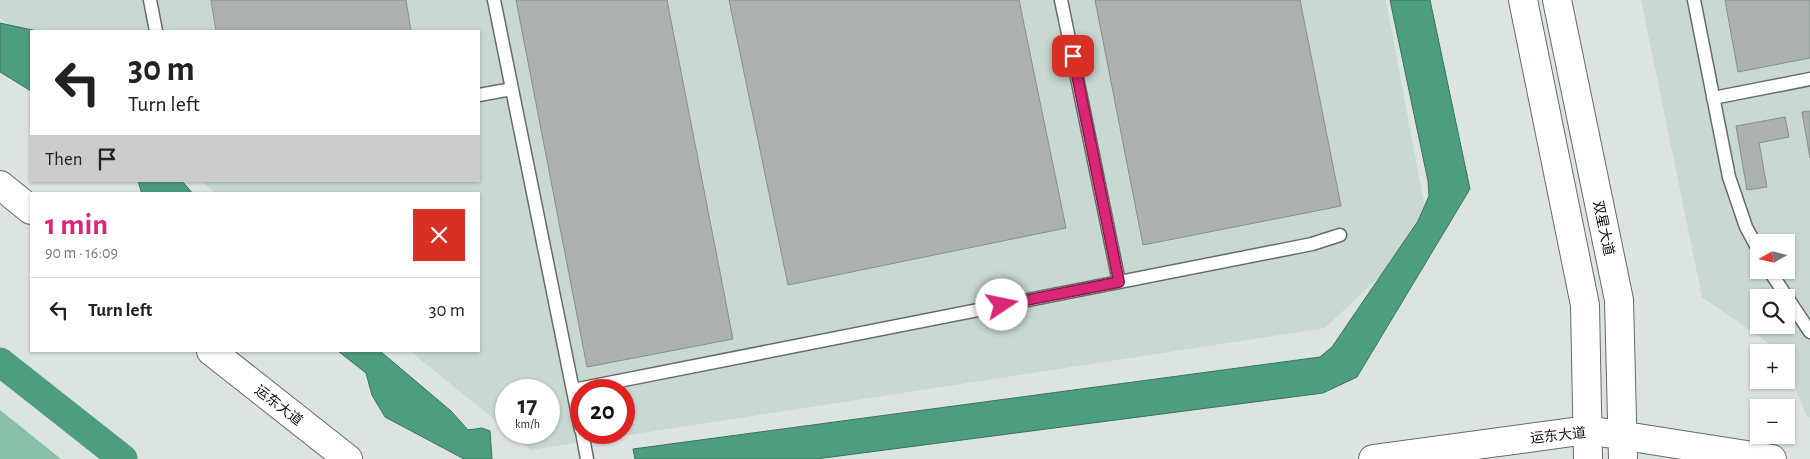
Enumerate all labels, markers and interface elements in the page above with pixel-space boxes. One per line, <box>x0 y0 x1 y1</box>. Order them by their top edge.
pin <box>1052 35 1094 77</box>
icon: arrive <box>1059 42 1087 70</box>
icon: left <box>45 50 110 115</box>
text: 30 m <box>128 52 195 87</box>
text: Turn left <box>128 93 200 115</box>
icon: arrive <box>93 145 121 173</box>
text: Then <box>45 150 83 169</box>
street label: 双星大道 <box>1590 199 1617 257</box>
button: close <box>413 209 465 261</box>
text: 1 min <box>45 210 108 240</box>
north arrow <box>1750 234 1795 279</box>
map controls <box>1750 234 1795 444</box>
text: 90 m · 16:09 <box>45 245 118 261</box>
position arrow <box>975 278 1027 330</box>
button: search <box>1750 289 1795 334</box>
icon: left <box>45 296 73 324</box>
text: Turn left <box>88 301 152 320</box>
text: 30 m <box>429 301 465 320</box>
button: + <box>1750 344 1795 389</box>
speed limit sign: 20 <box>570 379 635 444</box>
street label: 运东大道 <box>252 382 305 429</box>
text: 17 <box>518 393 537 418</box>
button: − <box>1750 399 1795 444</box>
text: km/h <box>515 418 540 430</box>
street label: 运东大道 <box>1529 425 1587 446</box>

